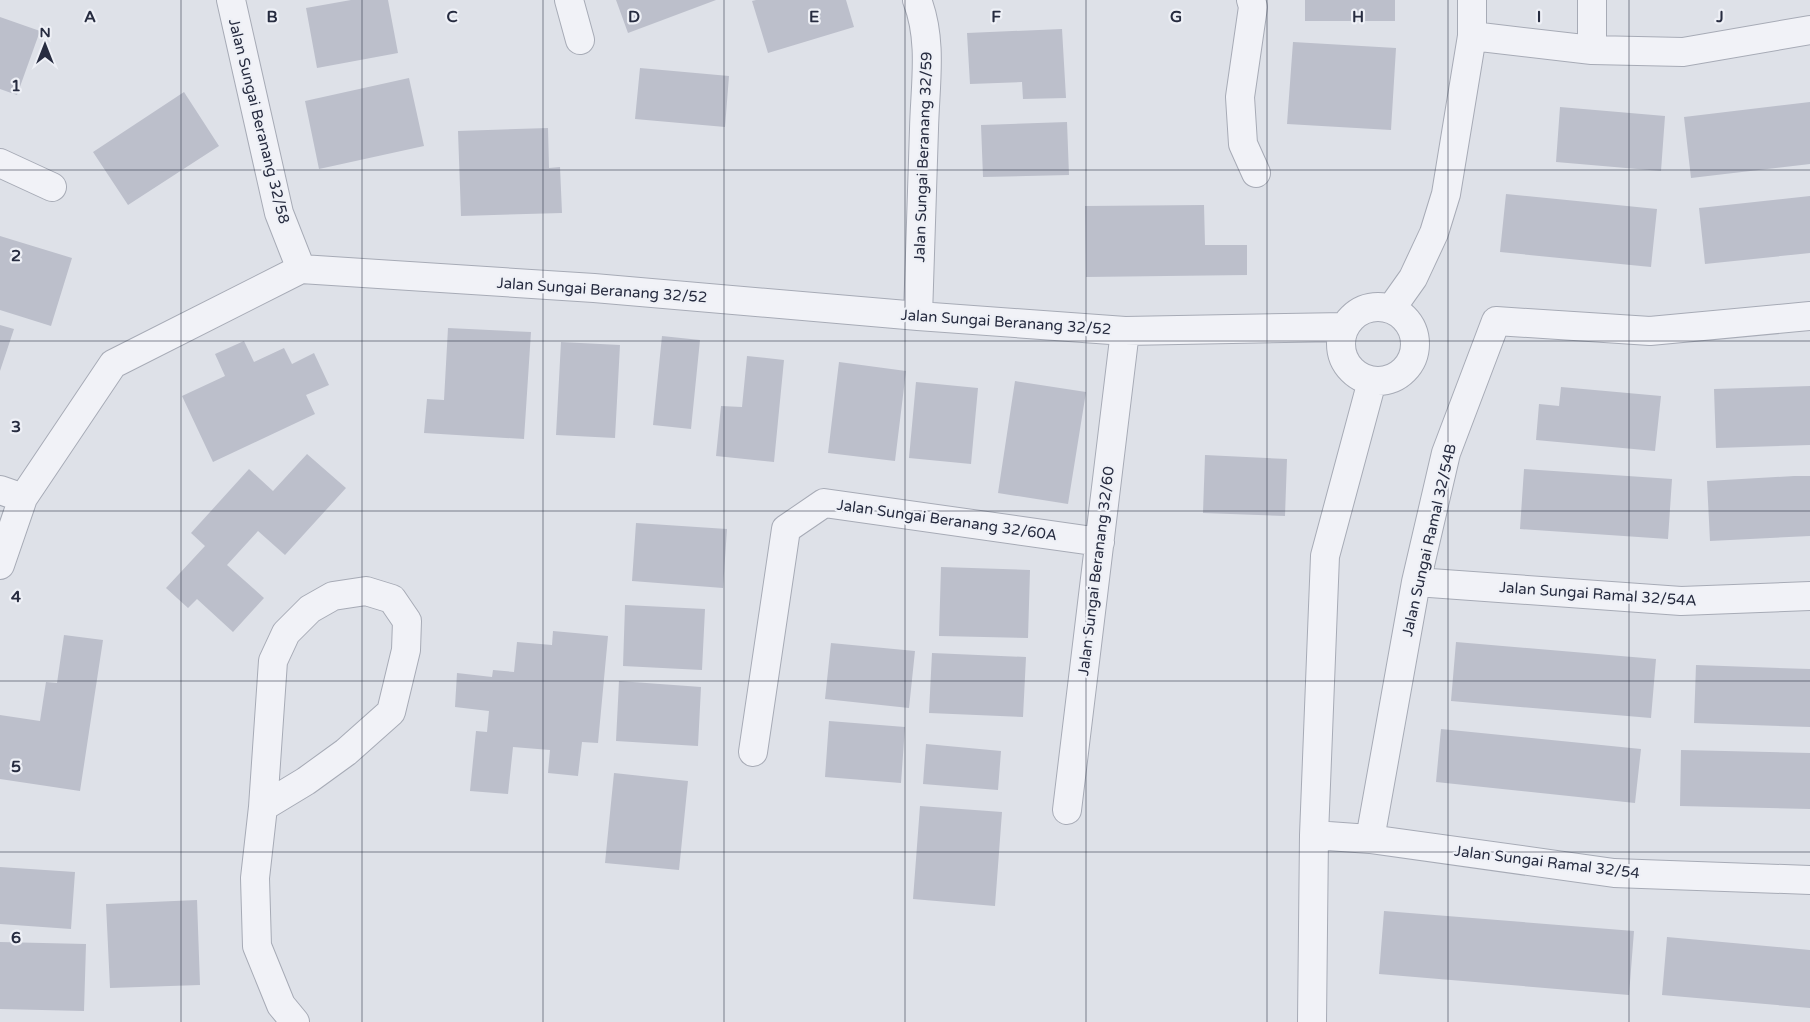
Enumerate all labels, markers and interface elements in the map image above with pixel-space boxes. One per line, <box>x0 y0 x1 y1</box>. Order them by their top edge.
text: A <box>84 7 96 27</box>
text: C <box>446 7 458 27</box>
text: D <box>628 7 640 27</box>
text: E <box>809 7 819 27</box>
text: F <box>991 7 1001 27</box>
text: G <box>1170 7 1182 27</box>
text: H <box>1352 7 1364 27</box>
text: I <box>1537 7 1541 27</box>
text: J <box>1715 7 1724 27</box>
street label: Jalan Sungai Beranang 32/58 <box>225 17 293 225</box>
north arrow <box>20 20 70 70</box>
text: N <box>39 24 51 41</box>
street label: Jalan Sungai Beranang 32/59 <box>910 51 936 263</box>
text: 1 <box>11 76 21 96</box>
text: 2 <box>11 246 21 266</box>
street label: Jalan Sungai Beranang 32/52 <box>496 274 708 306</box>
street label: Jalan Sungai Beranang 32/52 <box>900 306 1112 338</box>
text: 3 <box>11 417 21 437</box>
street label: Jalan Sungai Ramal 32/54B <box>1398 442 1460 638</box>
street label: Jalan Sungai Beranang 32/60 <box>1074 465 1118 677</box>
street label: Jalan Sungai Beranang 32/60A <box>836 496 1058 544</box>
street label: Jalan Sungai Ramal 32/54A <box>1499 578 1697 610</box>
text: 4 <box>11 587 21 607</box>
text: 5 <box>11 757 21 777</box>
street label: Jalan Sungai Ramal 32/54 <box>1453 842 1641 882</box>
text: 6 <box>11 928 21 948</box>

